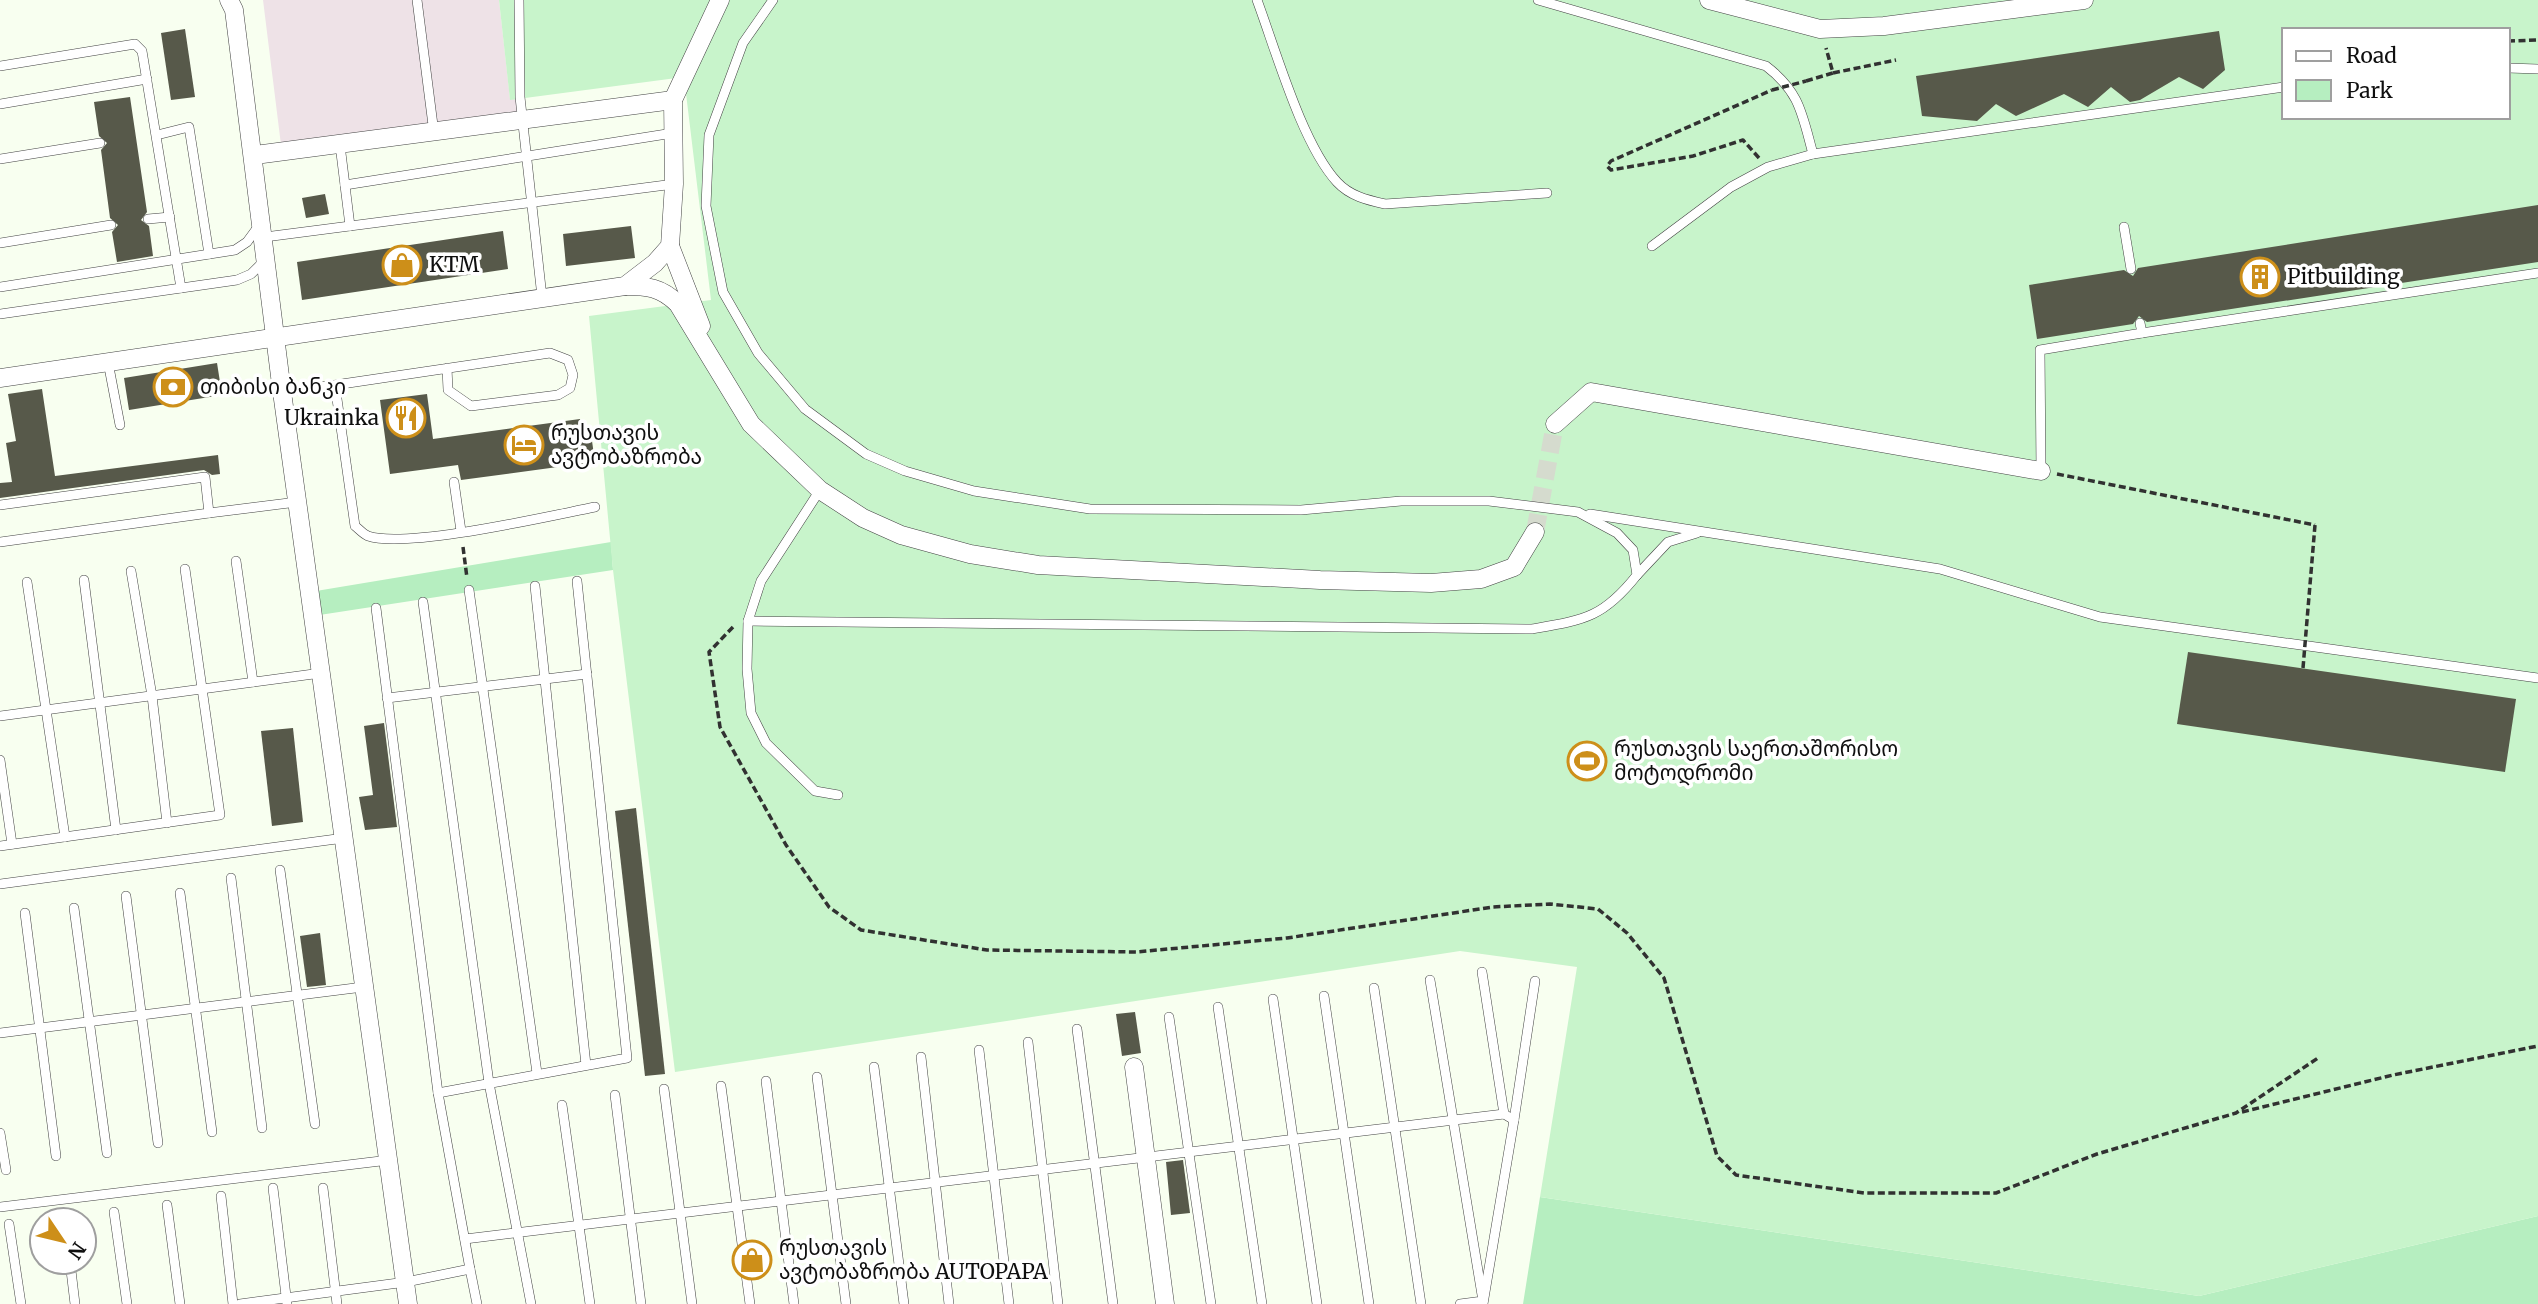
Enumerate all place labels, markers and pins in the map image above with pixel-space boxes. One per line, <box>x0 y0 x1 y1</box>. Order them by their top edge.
shop icon: KTM <box>381 244 423 286</box>
place label: KTM <box>429 251 479 278</box>
building icon: Pitbuilding <box>2239 256 2281 298</box>
place label: Pitbuilding <box>2287 263 2400 290</box>
bank icon: თიბისი ბანკი <box>152 366 194 408</box>
place label: თიბისი ბანკი <box>200 373 346 400</box>
restaurant icon: Ukrainka <box>385 397 427 439</box>
place label: Ukrainka <box>284 404 379 431</box>
place label: რუსთავის ავტობაზრობა <box>551 419 702 470</box>
hotel icon: რუსთავის ავტობაზრობა <box>503 424 545 466</box>
place label: რუსთავის საერთაშორისო მოტოდრომი <box>1614 735 1898 786</box>
sports icon: რუსთავის საერთაშორისო მოტოდრომი <box>1566 740 1608 782</box>
place label: რუსთავის ავტობაზრობა AUTOPAPA <box>779 1234 1048 1285</box>
shop icon: რუსთავის ავტობაზრობა AUTOPAPA <box>731 1239 773 1281</box>

